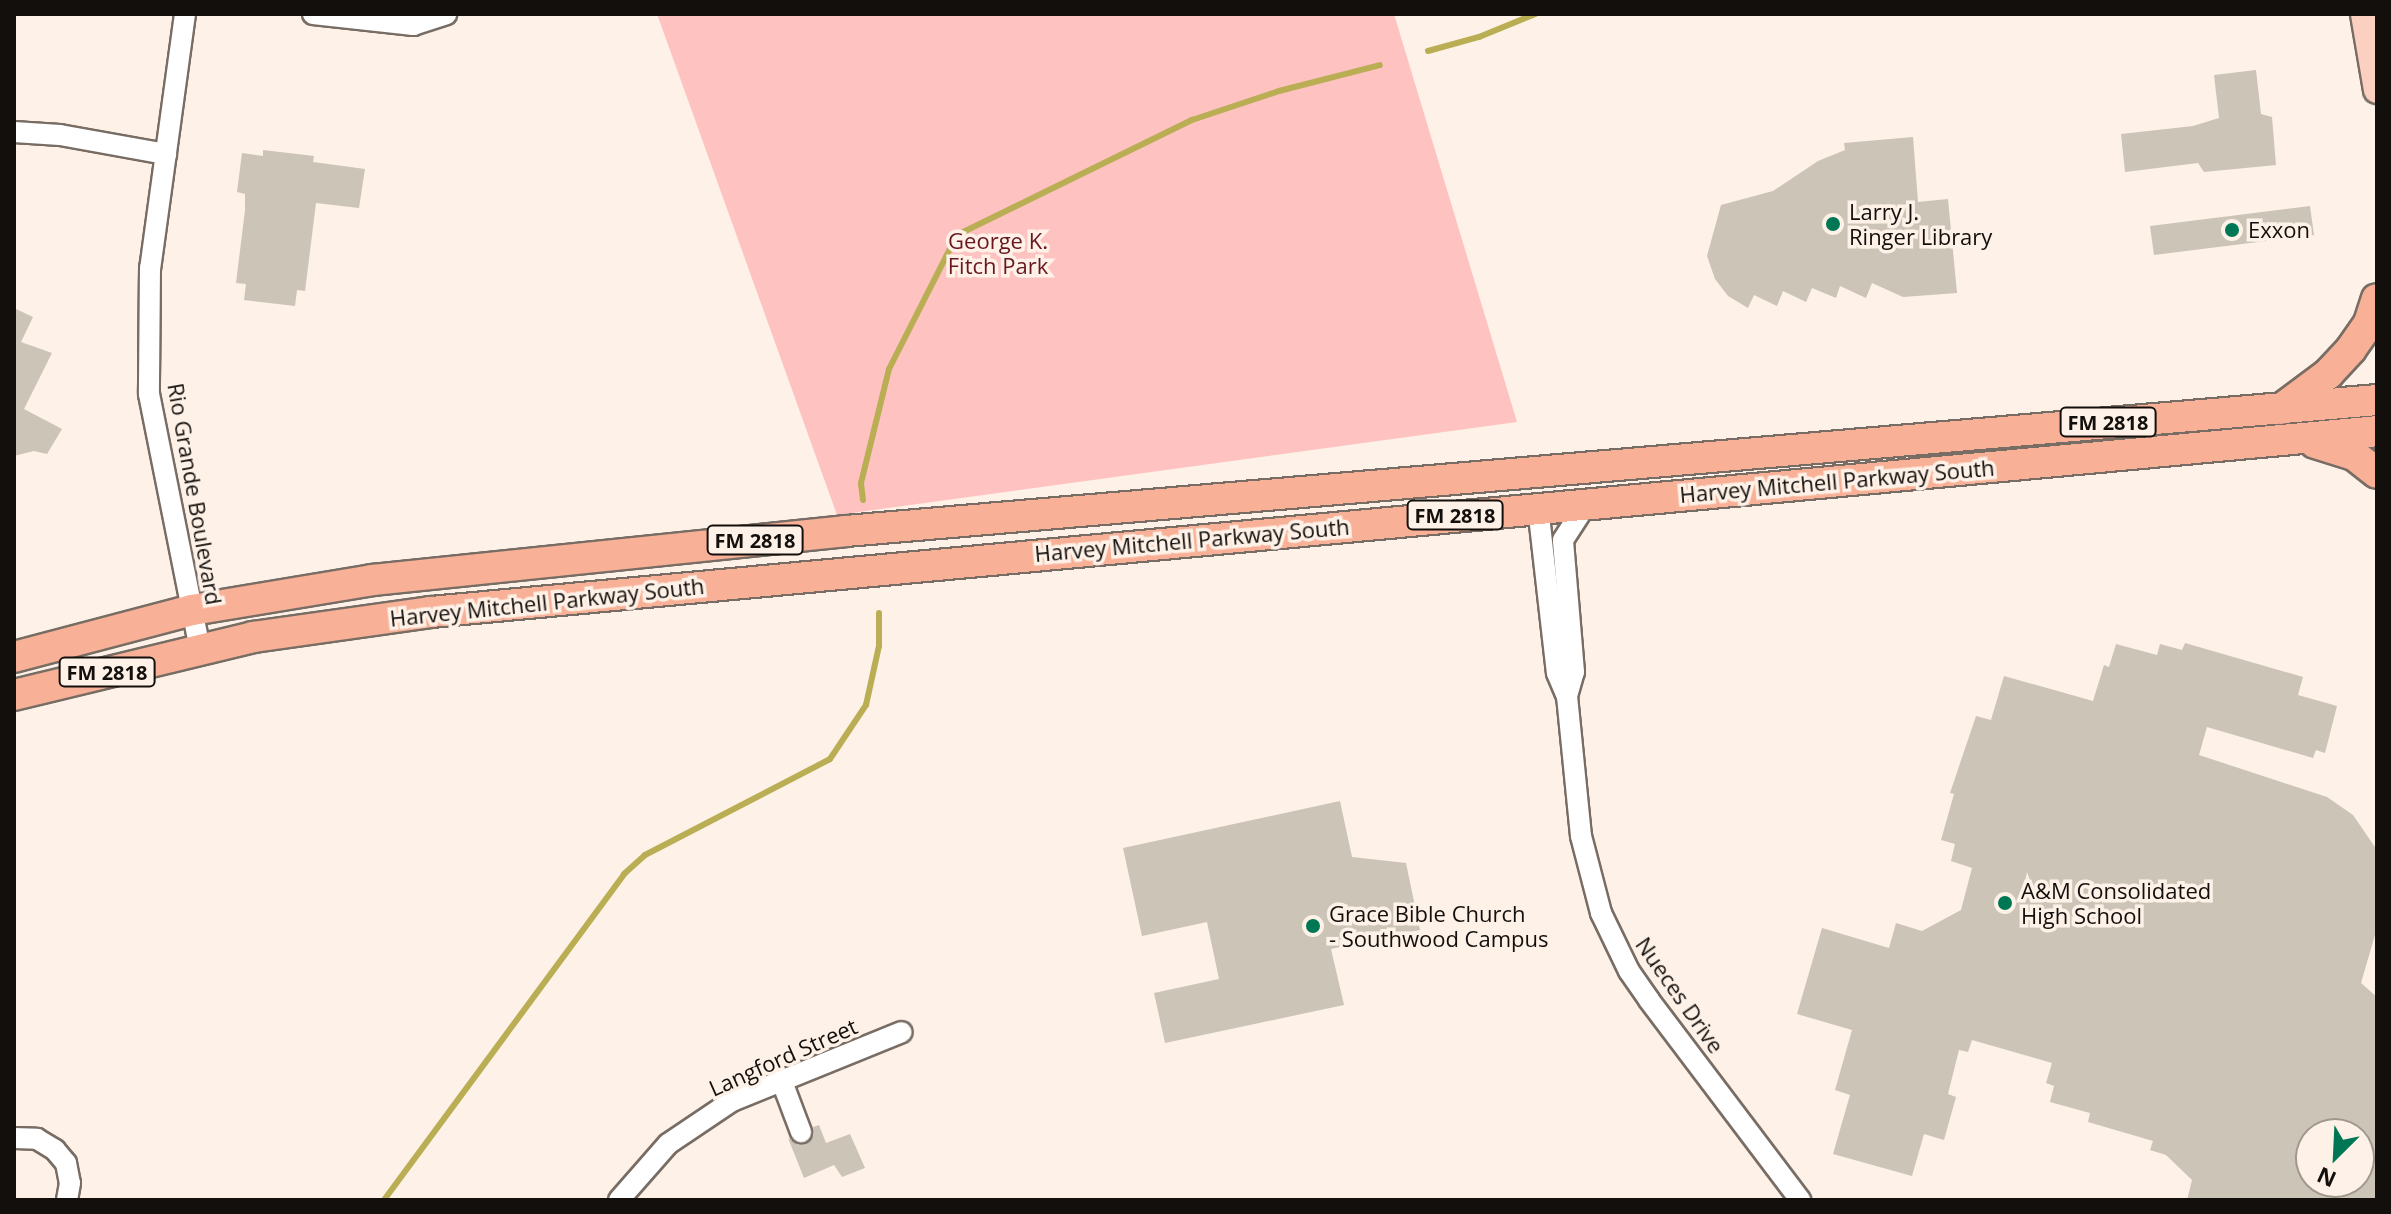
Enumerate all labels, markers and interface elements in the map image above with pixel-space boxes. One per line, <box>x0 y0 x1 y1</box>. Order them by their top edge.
place label: Larry J. Ringer Library <box>1849 198 1992 250</box>
marker: Larry J. Ringer Library <box>1824 215 1842 233</box>
place label: Exxon <box>2248 217 2310 243</box>
marker: Exxon <box>2223 221 2241 239</box>
park label: George K. Fitch Park <box>948 227 1048 278</box>
street label: Rio Grande Boulevard <box>162 381 228 607</box>
road number: FM 2818 <box>2058 406 2158 438</box>
street label: Harvey Mitchell Parkway South <box>1678 454 1996 508</box>
road number: FM 2818 <box>1405 499 1505 531</box>
street label: Harvey Mitchell Parkway South <box>1033 513 1351 567</box>
road number: FM 2818 <box>705 524 805 556</box>
street label: Harvey Mitchell Parkway South <box>388 572 706 632</box>
road number: FM 2818 <box>57 656 157 688</box>
place label: A&M Consolidated High School <box>2021 877 2211 928</box>
marker: A&M Consolidated High School <box>1996 894 2014 912</box>
place label: Grace Bible Church - Southwood Campus <box>1329 900 1548 952</box>
marker: Grace Bible Church - Southwood Campus <box>1304 917 1322 935</box>
street label: Nueces Drive <box>1630 932 1730 1058</box>
street label: Langford Street <box>705 1013 861 1101</box>
north arrow <box>2295 1118 2375 1198</box>
text: N <box>2312 1161 2340 1195</box>

